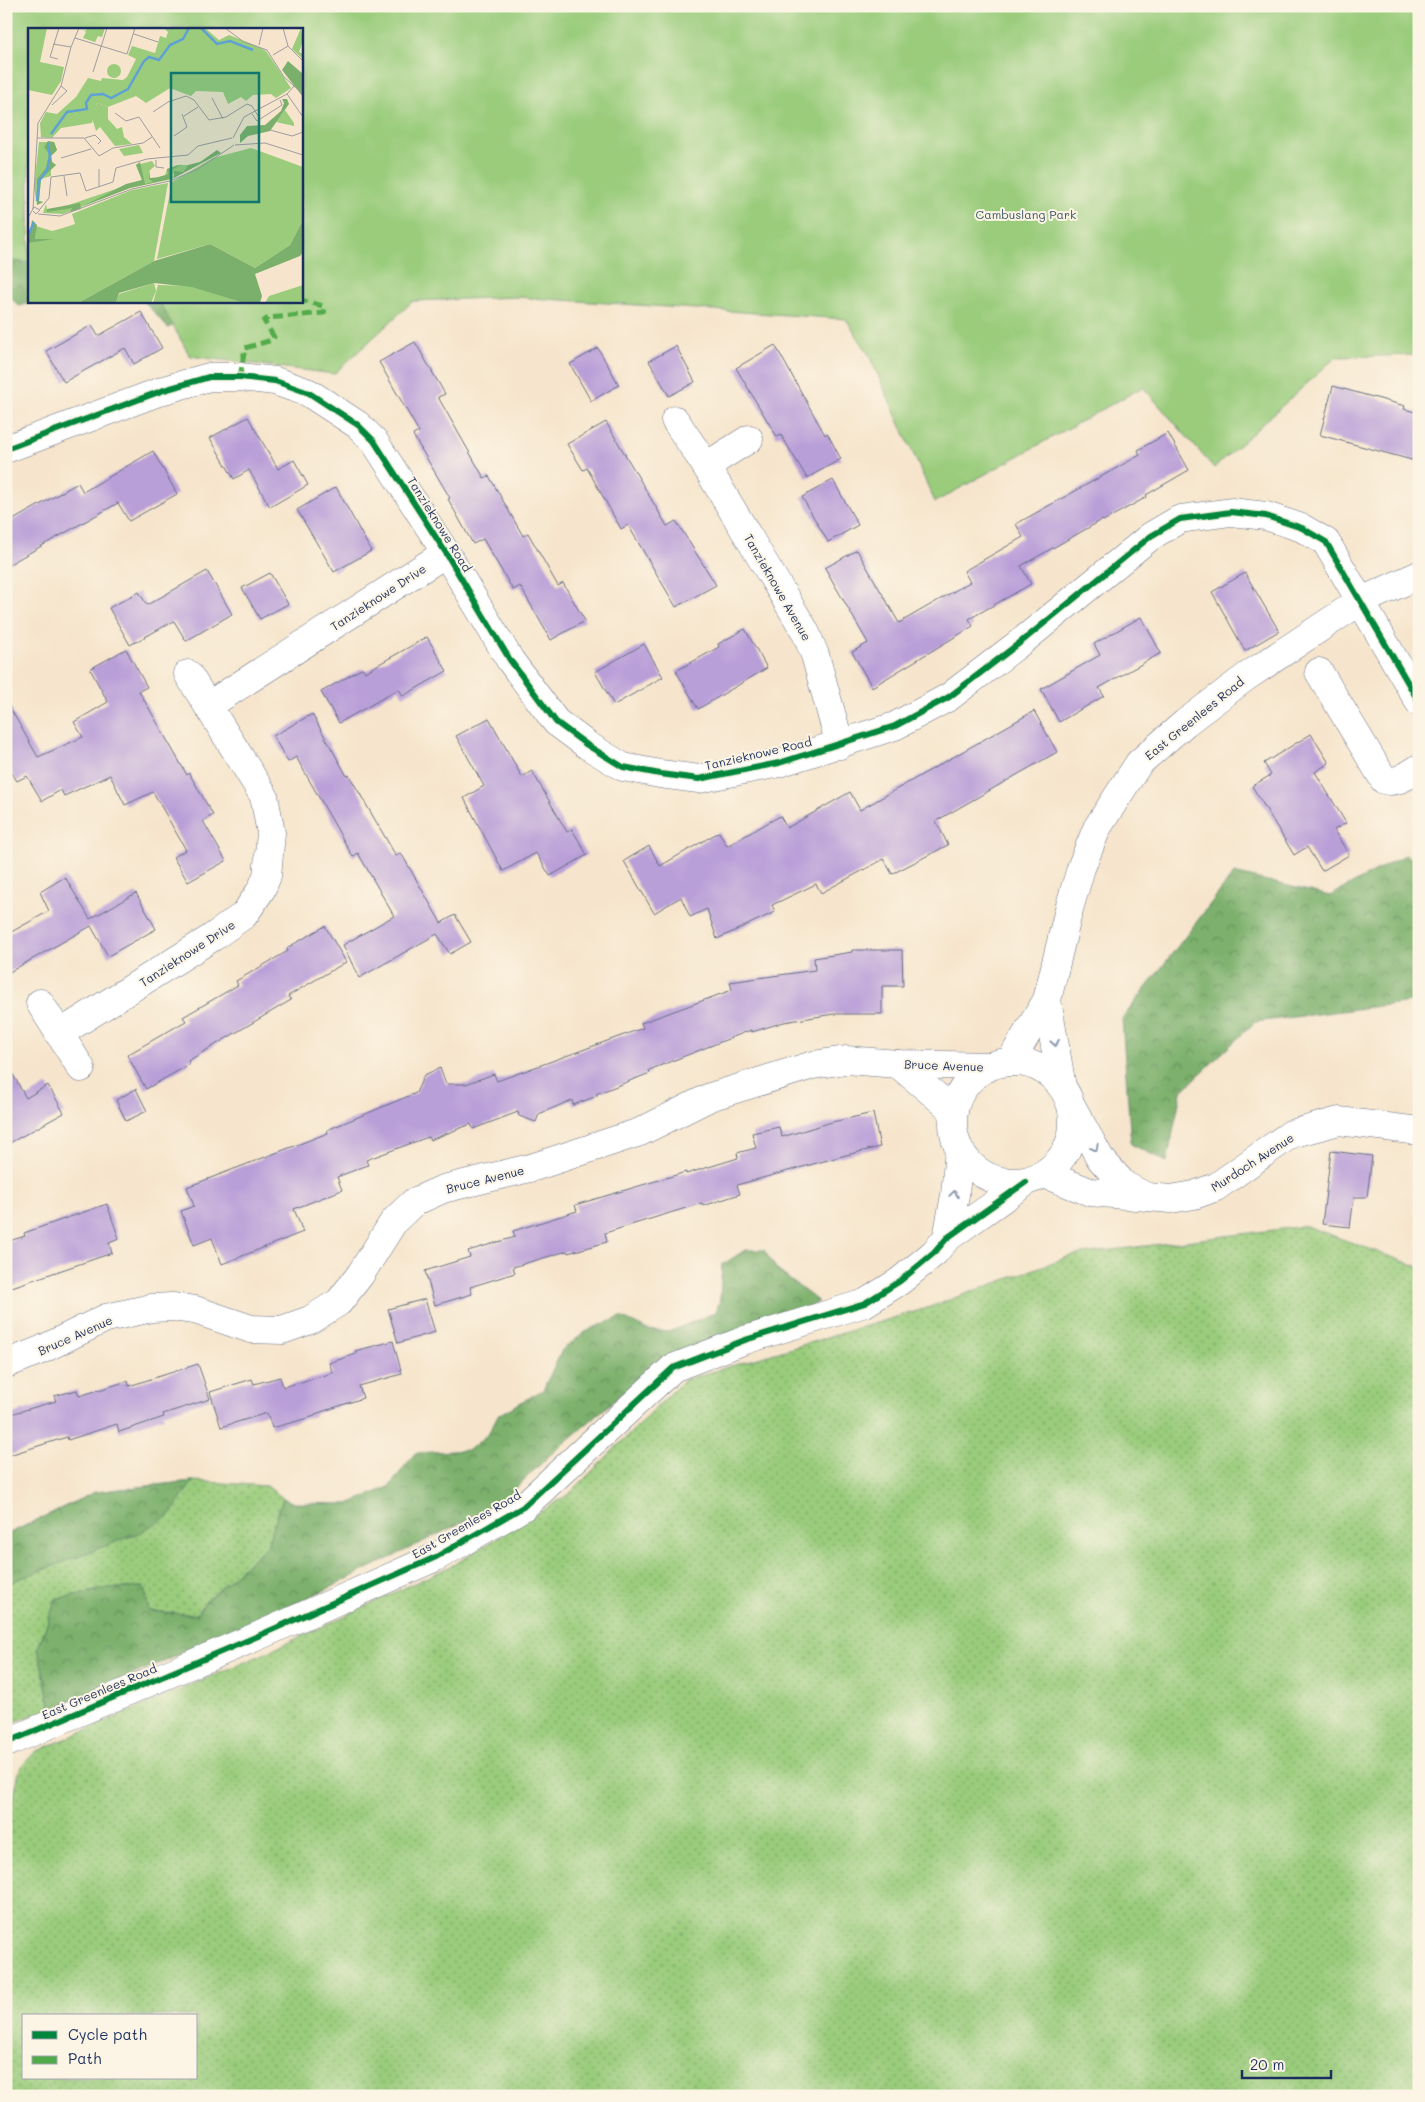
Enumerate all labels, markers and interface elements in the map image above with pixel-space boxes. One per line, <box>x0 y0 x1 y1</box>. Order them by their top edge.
inset map <box>28 28 302 302</box>
park label: Cambuslang Park <box>976 206 1076 222</box>
street label: Tanzieknowe Road <box>404 473 476 575</box>
street label: Tanzieknowe Avenue <box>741 531 815 643</box>
street label: Tanzieknowe Drive <box>327 560 429 634</box>
street label: East Greenlees Road <box>1141 673 1247 763</box>
street label: Tanzieknowe Road <box>703 733 813 773</box>
street label: Tanzieknowe Drive <box>136 916 238 990</box>
one-way arrow <box>1050 1039 1060 1048</box>
street label: Bruce Avenue <box>904 1056 984 1074</box>
street label: Murdoch Avenue <box>1207 1129 1297 1195</box>
one-way arrow <box>1088 1142 1098 1151</box>
street label: Bruce Avenue <box>444 1162 526 1196</box>
one-way arrow <box>949 1190 959 1198</box>
street label: Bruce Avenue <box>35 1311 115 1359</box>
street label: East Greenlees Road <box>409 1486 524 1562</box>
street label: East Greenlees Road <box>39 1659 159 1722</box>
legend <box>22 2014 198 2080</box>
text: Cycle path <box>68 2024 147 2044</box>
scale bar <box>1242 2047 1331 2079</box>
text: Path <box>68 2048 102 2068</box>
text: 20 m <box>1250 2054 1284 2074</box>

